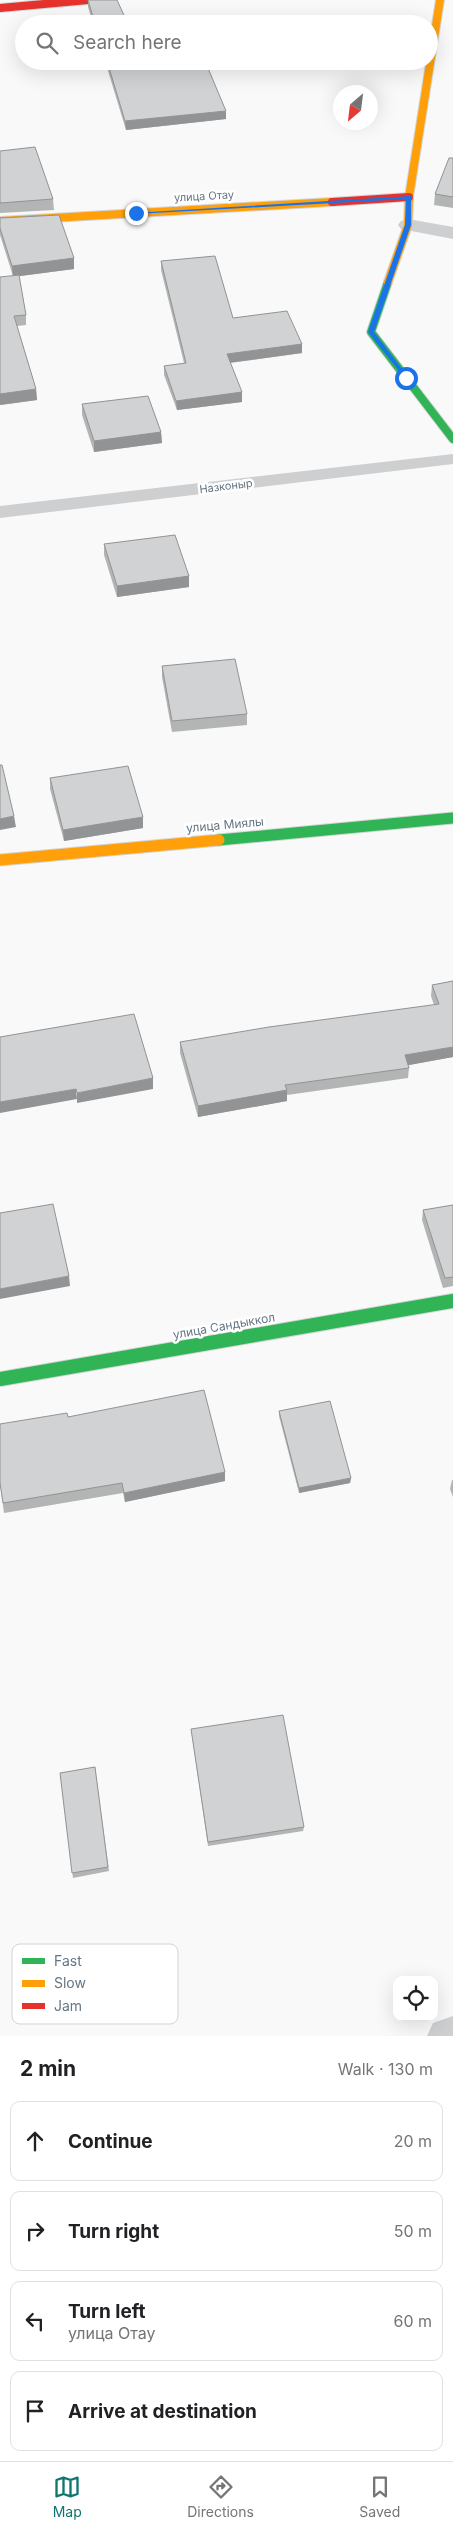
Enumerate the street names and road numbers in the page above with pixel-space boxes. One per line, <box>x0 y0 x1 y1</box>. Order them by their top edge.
street label: улица Отау <box>174 187 234 205</box>
street label: Назконыр <box>199 476 254 496</box>
street label: улица Миялы <box>186 814 264 835</box>
street label: улица Сандыккол <box>172 1309 276 1342</box>

